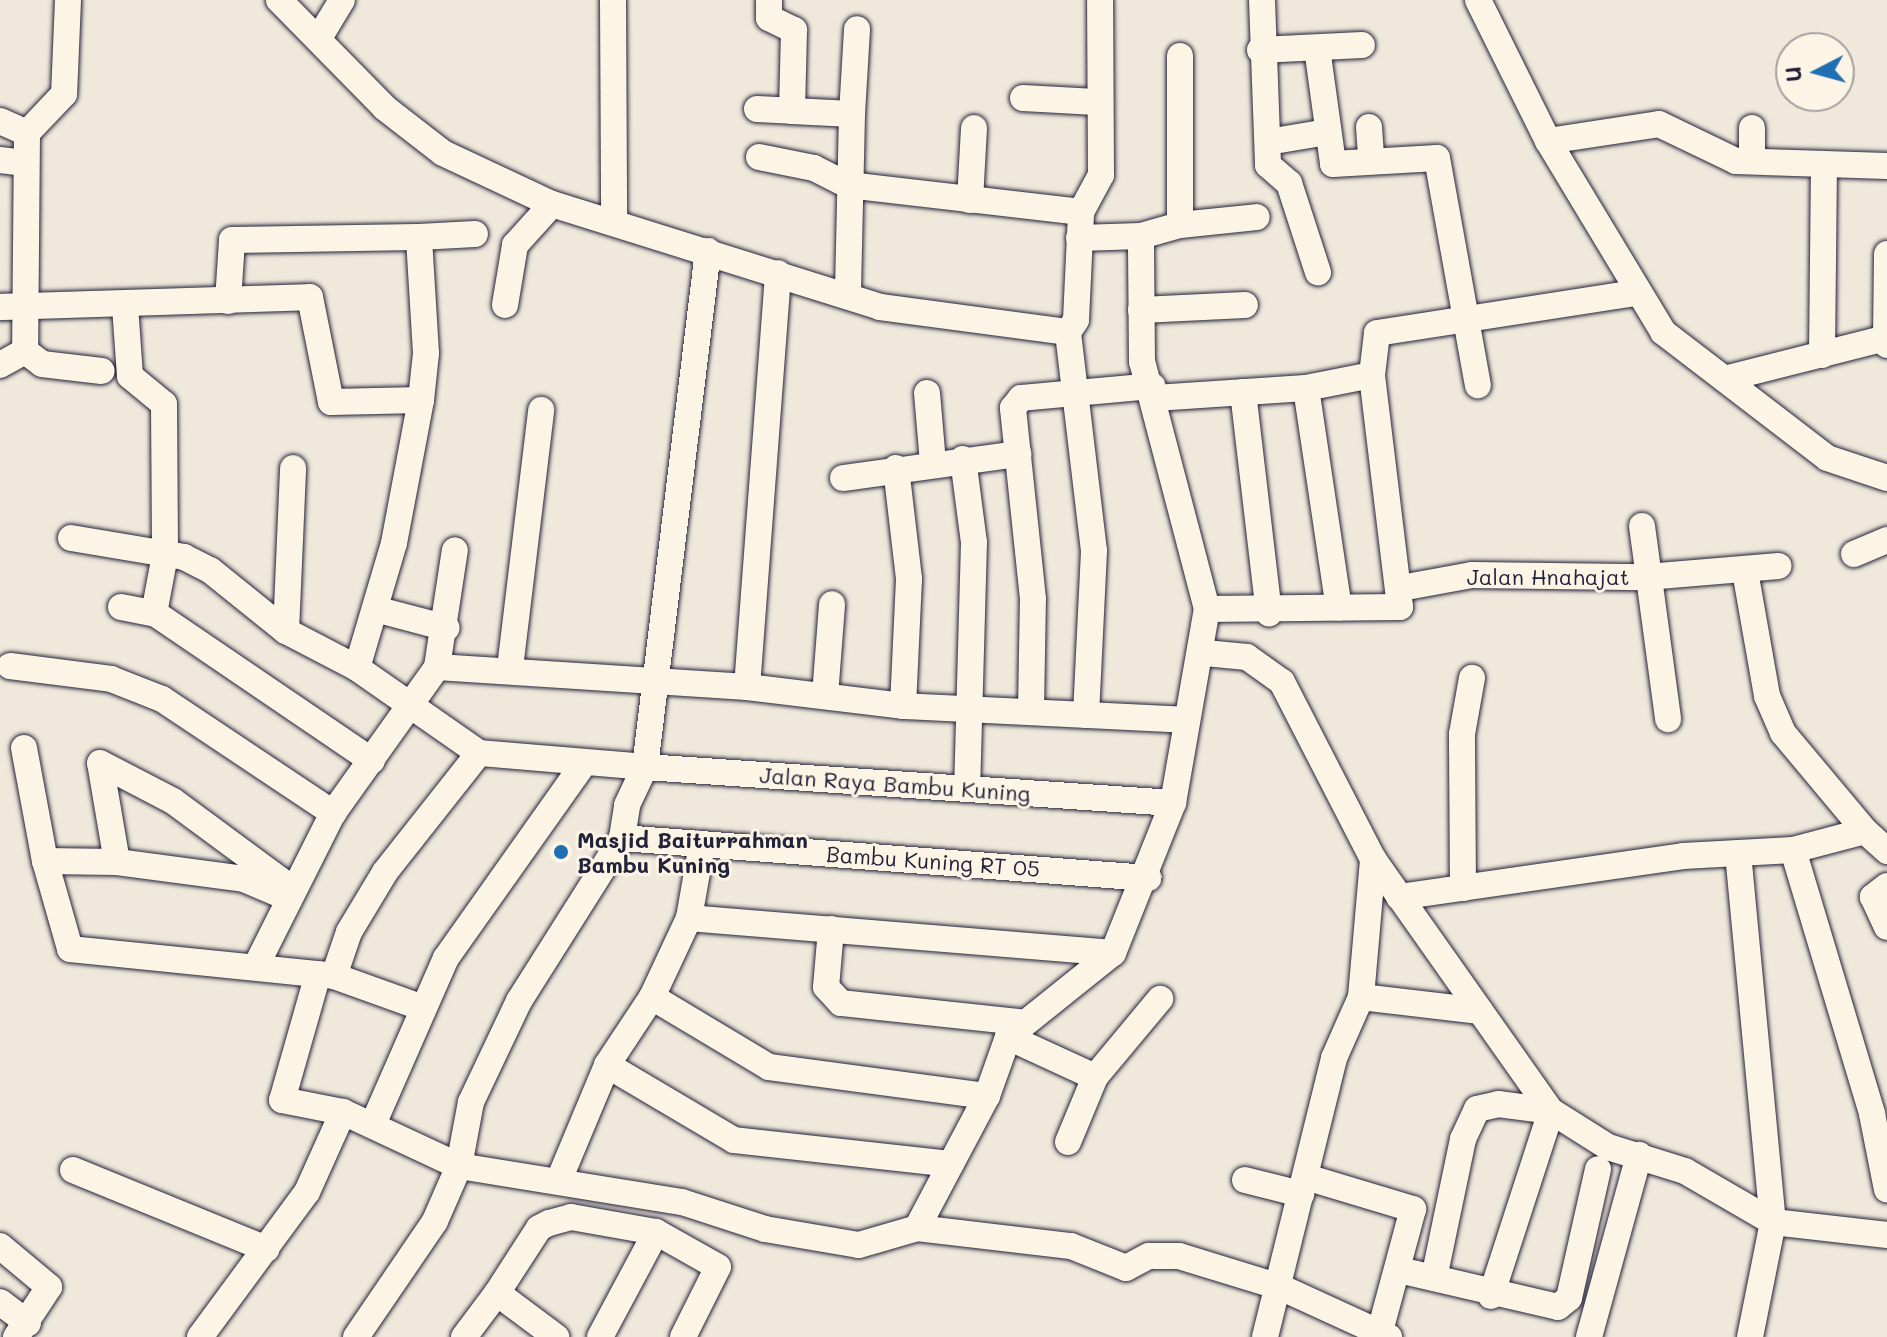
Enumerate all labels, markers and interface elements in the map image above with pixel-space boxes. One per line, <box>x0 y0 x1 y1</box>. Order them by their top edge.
north arrow <box>1775 32 1855 112</box>
text: U <box>1777 65 1808 84</box>
street label: Jalan Hnahajat <box>1467 564 1629 590</box>
street label: Jalan Raya Bambu Kuning <box>759 761 1031 807</box>
place label: Masjid Baiturrahman Bambu Kuning <box>577 826 808 878</box>
street label: Bambu Kuning RT 05 <box>825 840 1041 882</box>
marker: Masjid Baiturrahman Bambu Kuning <box>552 843 570 861</box>

